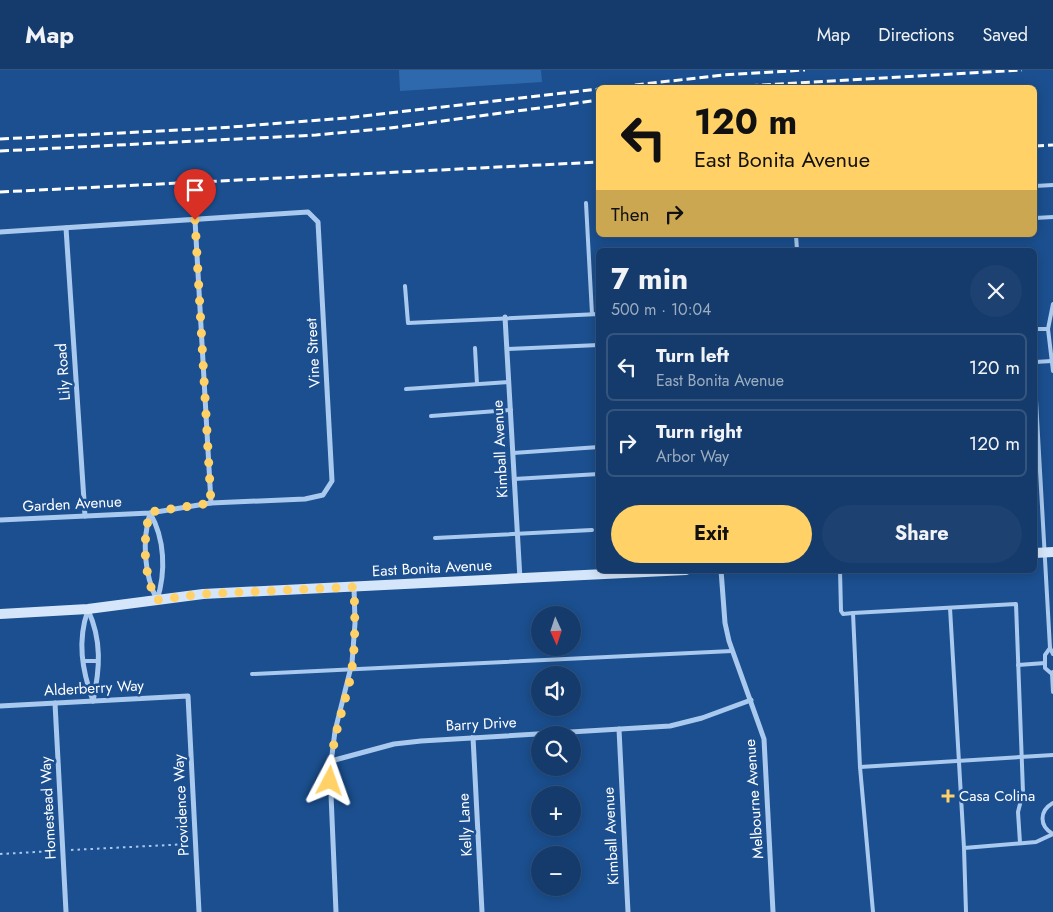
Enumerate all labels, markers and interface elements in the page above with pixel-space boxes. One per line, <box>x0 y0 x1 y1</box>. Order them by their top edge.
text: Map <box>25 17 74 52</box>
text: Map <box>817 22 850 48</box>
text: Directions <box>878 22 954 48</box>
text: Saved <box>982 22 1028 48</box>
text: 120 m <box>694 97 797 147</box>
icon: left <box>611 105 676 170</box>
text: East Bonita Avenue <box>694 143 870 175</box>
pin <box>174 169 216 220</box>
icon: arrive <box>181 176 209 204</box>
icon: right <box>660 200 688 228</box>
text: Then <box>611 201 650 228</box>
text: 7 min <box>611 257 688 300</box>
button: close <box>970 265 1022 317</box>
text: 500 m · 10:04 <box>611 298 711 321</box>
street label: Vine Street <box>300 317 326 388</box>
text: Turn left <box>656 342 729 369</box>
street label: Lily Road <box>50 343 76 401</box>
icon: left <box>613 353 641 381</box>
text: 120 m <box>969 354 1020 381</box>
text: East Bonita Avenue <box>656 369 784 392</box>
street label: Kimball Avenue <box>486 399 514 498</box>
text: Turn right <box>656 418 742 445</box>
icon: right <box>613 429 641 457</box>
text: 120 m <box>969 430 1020 457</box>
text: Arbor Way <box>656 445 729 468</box>
street label: Garden Avenue <box>22 490 122 518</box>
button: Exit <box>611 505 812 563</box>
button: Share <box>822 505 1022 563</box>
street label: East Bonita Avenue <box>372 554 493 582</box>
north arrow <box>531 606 581 656</box>
map controls <box>531 606 581 896</box>
button: sound <box>531 666 581 716</box>
street label: Alderberry Way <box>44 674 145 702</box>
street label: Barry Drive <box>445 711 517 737</box>
button: search <box>531 726 581 776</box>
street label: Melbourne Avenue <box>739 738 769 860</box>
street label: Providence Way <box>167 753 195 856</box>
position arrow <box>303 754 355 806</box>
street label: Homestead Way <box>34 756 62 860</box>
place label: Casa Colina <box>959 785 1035 807</box>
button: + <box>531 786 581 836</box>
street label: Kimball Avenue <box>597 786 625 885</box>
marker: Casa Colina <box>941 789 955 803</box>
street label: Kelly Lane <box>452 793 478 857</box>
button: − <box>531 846 581 896</box>

